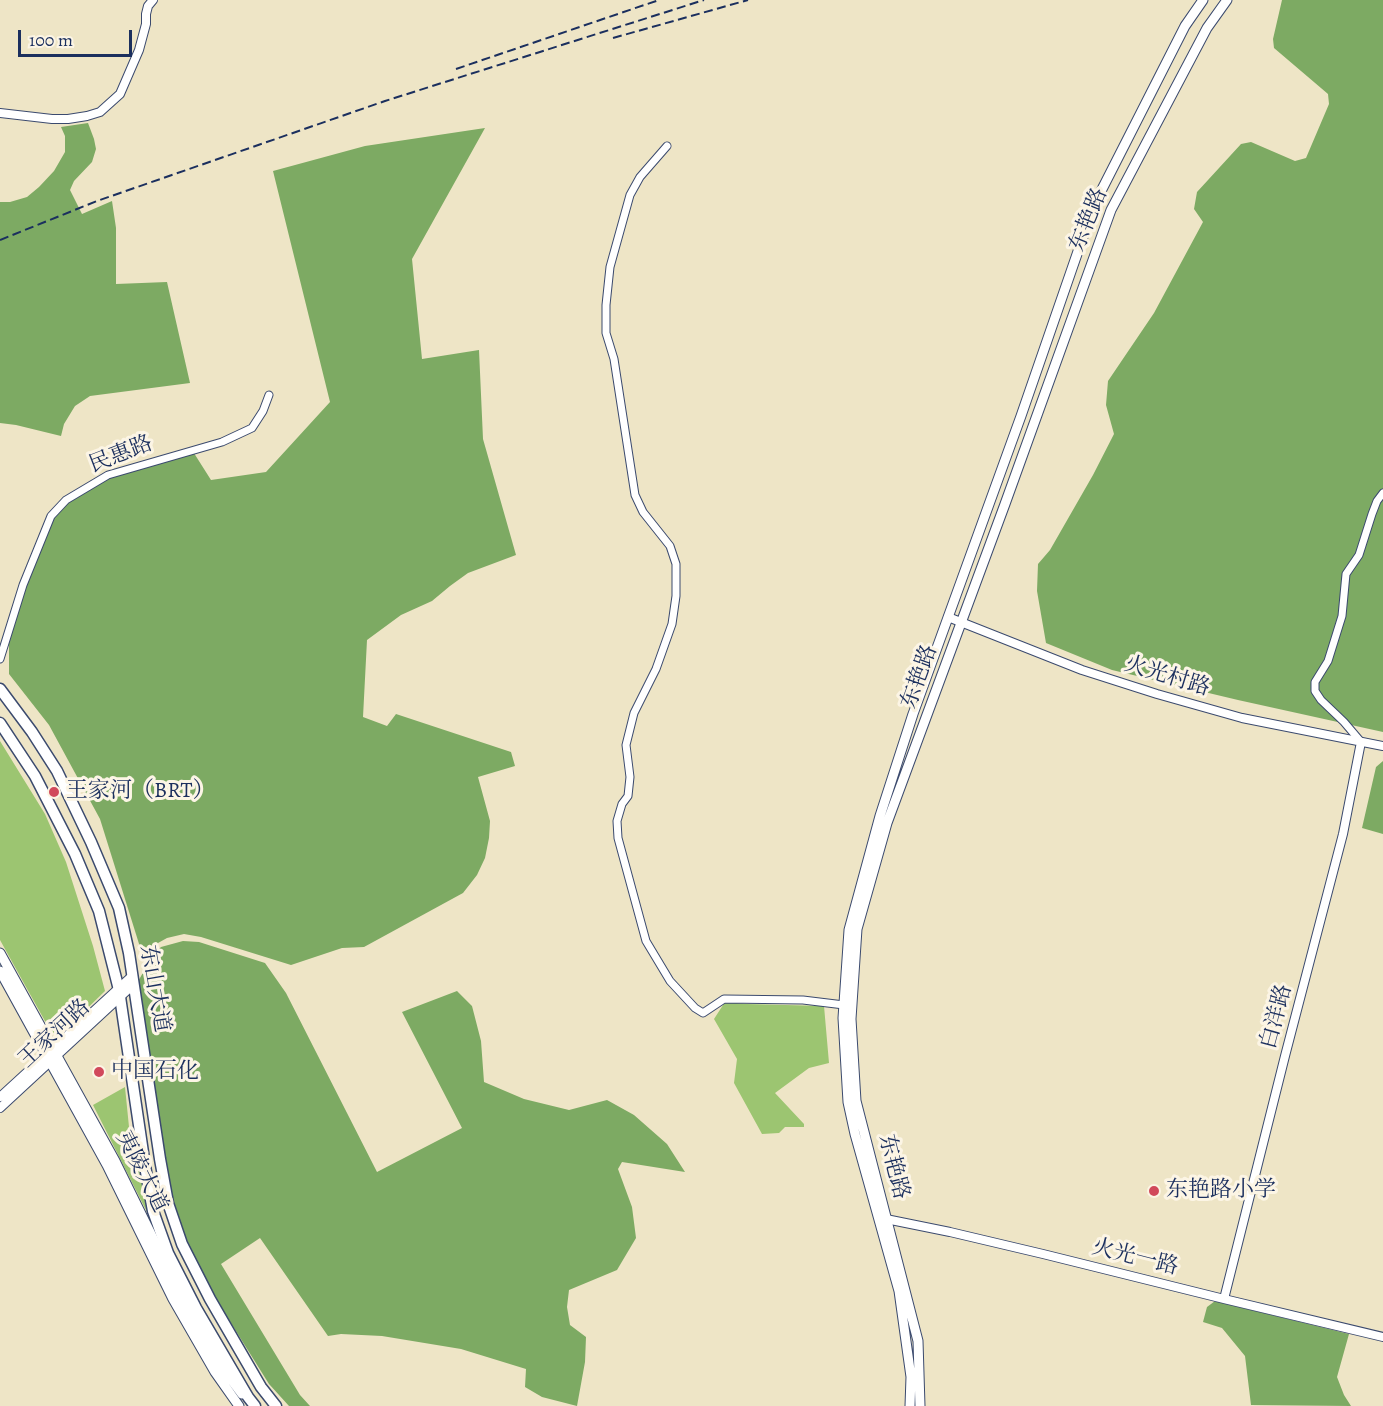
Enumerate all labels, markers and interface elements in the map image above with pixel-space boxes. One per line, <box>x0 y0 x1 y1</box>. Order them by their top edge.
scale bar <box>21 18 135 56</box>
text: 100 m <box>29 28 73 52</box>
street label: 东艳路 <box>1064 184 1114 256</box>
street label: 民惠路 <box>85 431 157 479</box>
street label: 东艳路 <box>896 641 944 713</box>
street label: 火光村路 <box>1121 652 1213 702</box>
place label: 王家河（BRT） <box>66 779 215 805</box>
marker: 王家河（BRT） <box>47 785 61 799</box>
street label: 东山大道 <box>133 943 175 1035</box>
street label: 白洋路 <box>1256 982 1298 1052</box>
street label: 王家河路 <box>14 994 96 1074</box>
place label: 中国石化 <box>111 1059 199 1085</box>
marker: 中国石化 <box>92 1065 106 1079</box>
street label: 夷陵大道 <box>109 1127 173 1217</box>
street label: 东艳路 <box>872 1132 914 1202</box>
place label: 东艳路小学 <box>1166 1178 1276 1204</box>
marker: 东艳路小学 <box>1147 1184 1161 1198</box>
street label: 火光一路 <box>1089 1235 1181 1281</box>

